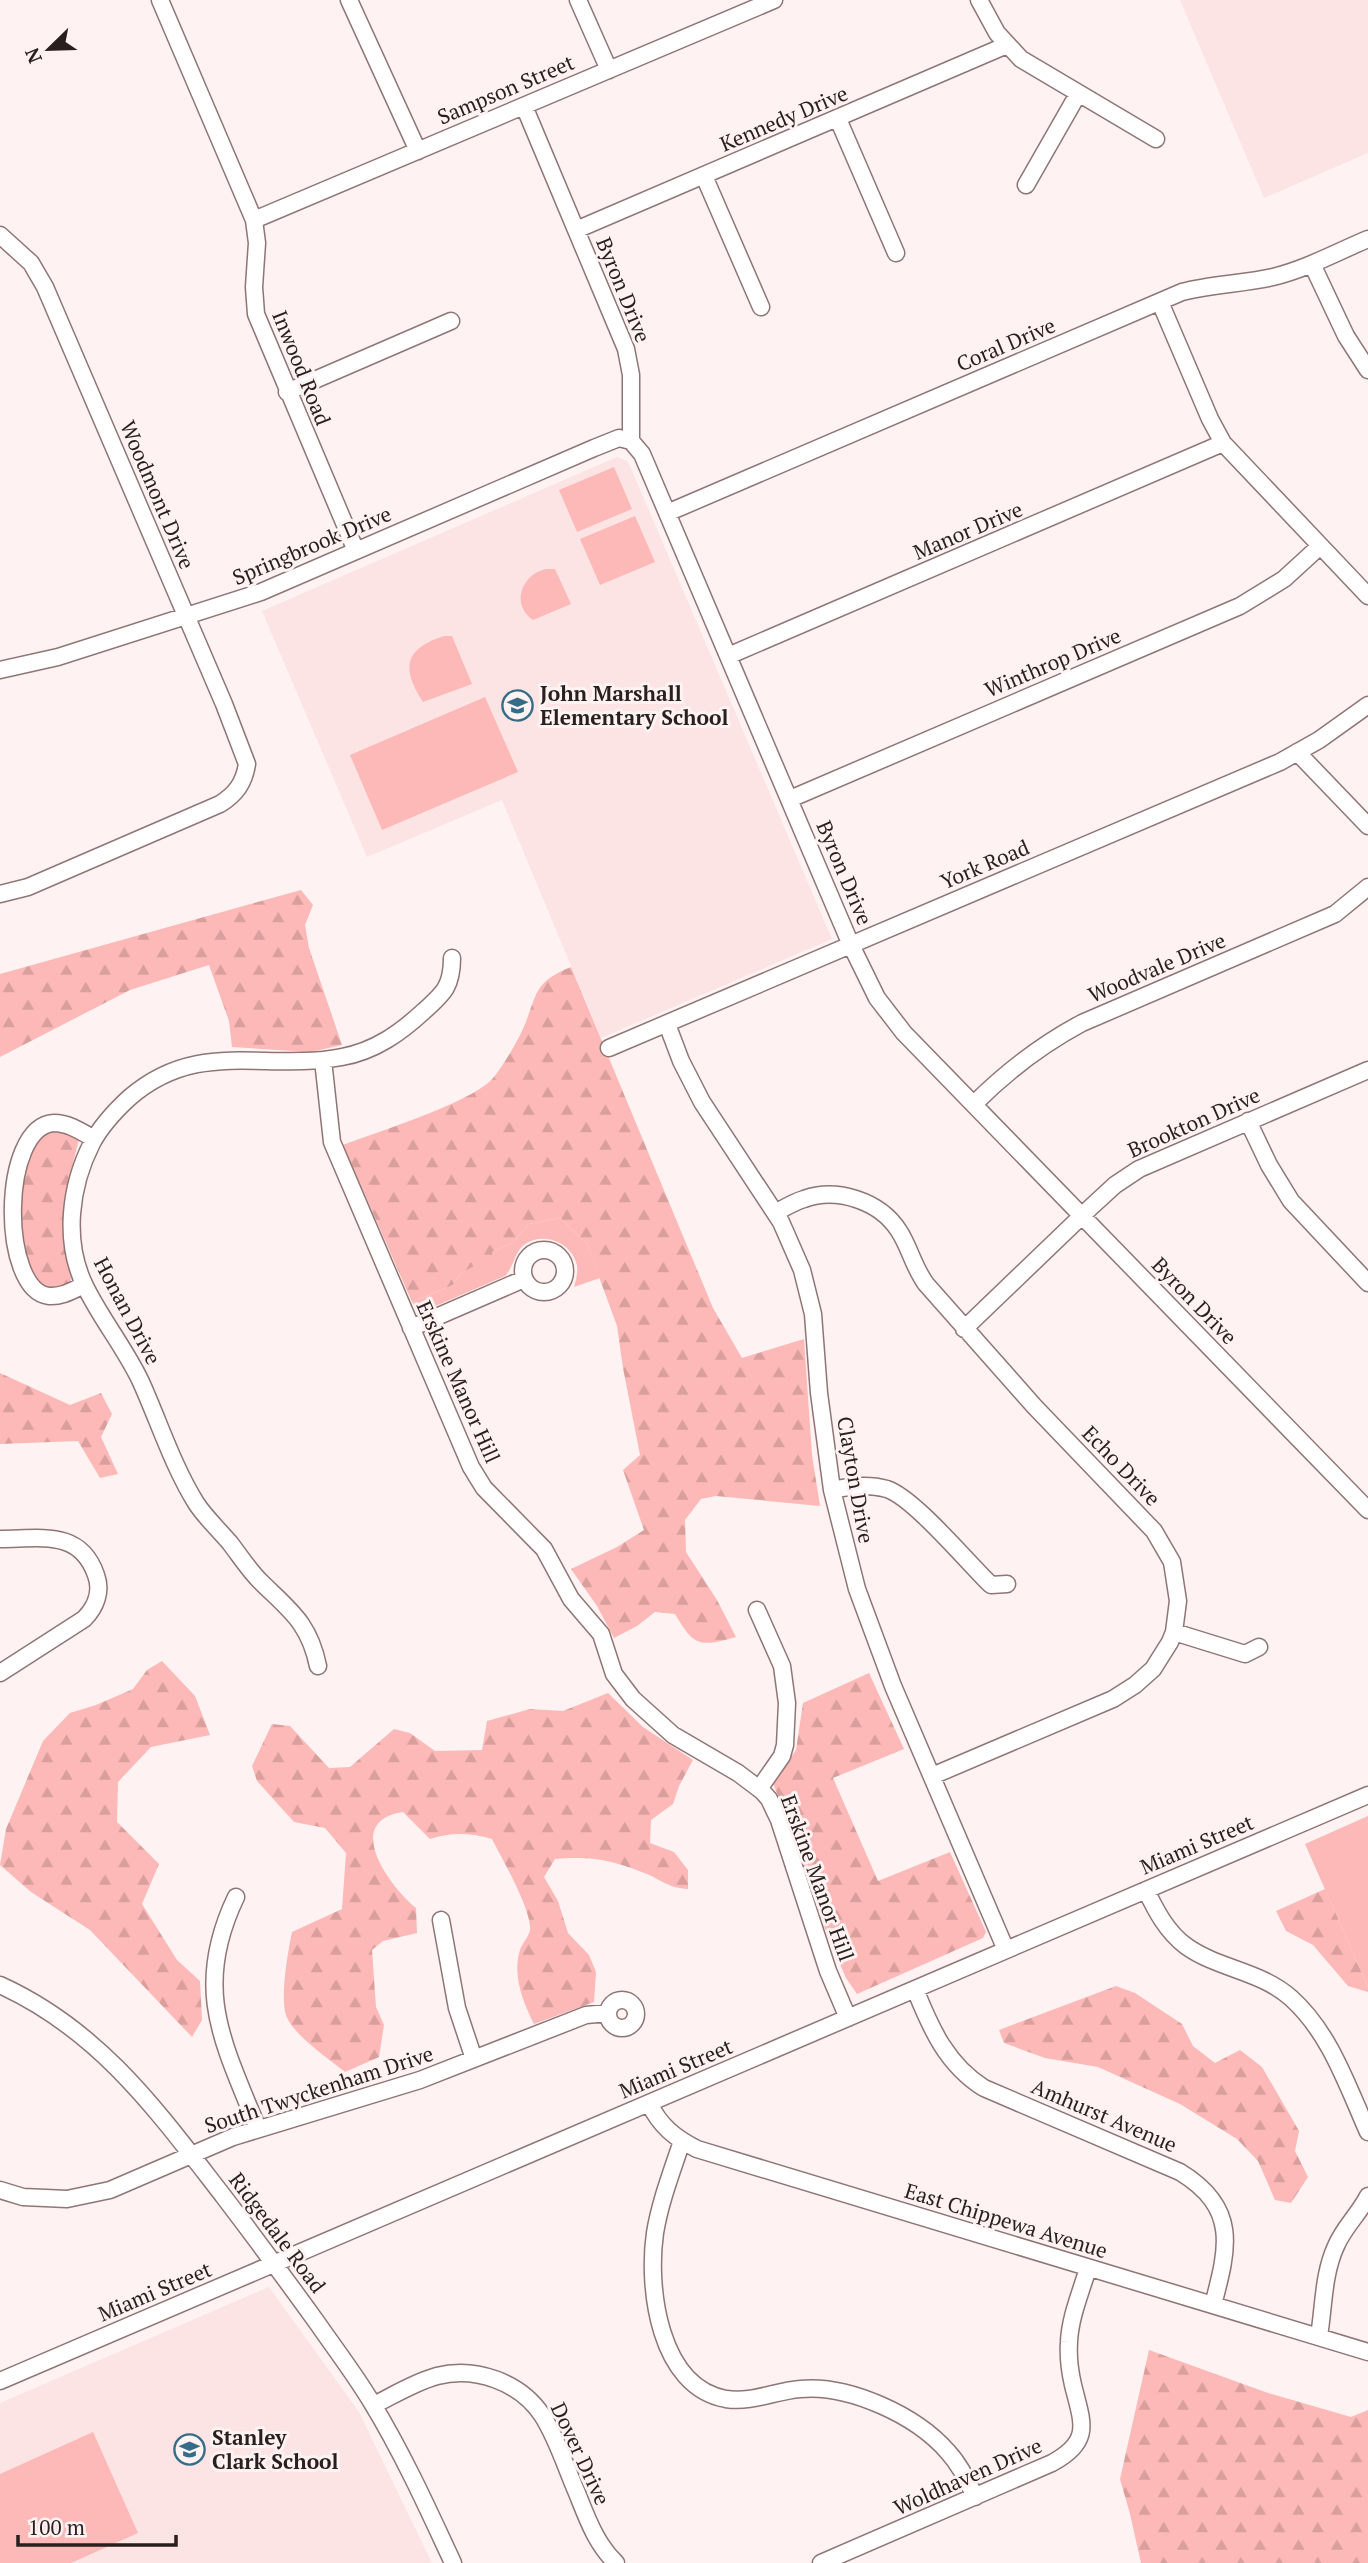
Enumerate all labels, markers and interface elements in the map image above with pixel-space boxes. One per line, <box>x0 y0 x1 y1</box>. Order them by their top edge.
north arrow <box>14 14 84 84</box>
text: N <box>18 44 47 67</box>
street label: Sampson Street <box>433 48 579 131</box>
street label: Kennedy Drive <box>716 79 852 158</box>
street label: Byron Drive <box>590 233 658 346</box>
street label: Inwood Road <box>266 306 338 430</box>
street label: Coral Drive <box>952 311 1059 377</box>
street label: Woodmont Drive <box>114 416 202 573</box>
street label: Manor Drive <box>909 494 1027 566</box>
street label: Springbrook Drive <box>228 499 395 591</box>
street label: Winthrop Drive <box>980 621 1125 703</box>
place label: John Marshall Elementary School <box>540 679 728 731</box>
school or university icon: John Marshall Elementary School <box>500 689 534 723</box>
street label: Byron Drive <box>810 816 879 929</box>
street label: York Road <box>936 833 1034 895</box>
street label: Woodvale Drive <box>1084 926 1229 1009</box>
street label: Brookton Drive <box>1123 1080 1264 1164</box>
street label: Byron Drive <box>1146 1251 1243 1350</box>
street label: Honan Drive <box>88 1252 168 1369</box>
street label: Erskine Manor Hill <box>411 1296 507 1467</box>
street label: Clayton Drive <box>831 1414 881 1545</box>
street label: Echo Drive <box>1077 1419 1167 1511</box>
street label: Erskine Manor Hill <box>775 1791 861 1965</box>
street label: Miami Street <box>1136 1808 1258 1881</box>
street label: Miami Street <box>615 2032 737 2105</box>
street label: South Twyckenham Drive <box>201 2039 437 2139</box>
street label: Amhurst Avenue <box>1027 2072 1181 2158</box>
street label: Ridgedale Road <box>223 2166 333 2299</box>
street label: East Chippewa Avenue <box>901 2176 1111 2264</box>
street label: Miami Street <box>94 2255 216 2328</box>
street label: Dover Drive <box>545 2398 617 2509</box>
place label: Stanley Clark School <box>212 2423 339 2475</box>
street label: Woldhaven Drive <box>889 2431 1046 2521</box>
school or university icon: Stanley Clark School <box>172 2433 206 2467</box>
scale bar <box>18 2504 175 2548</box>
text: 100 m <box>28 2513 85 2541</box>

